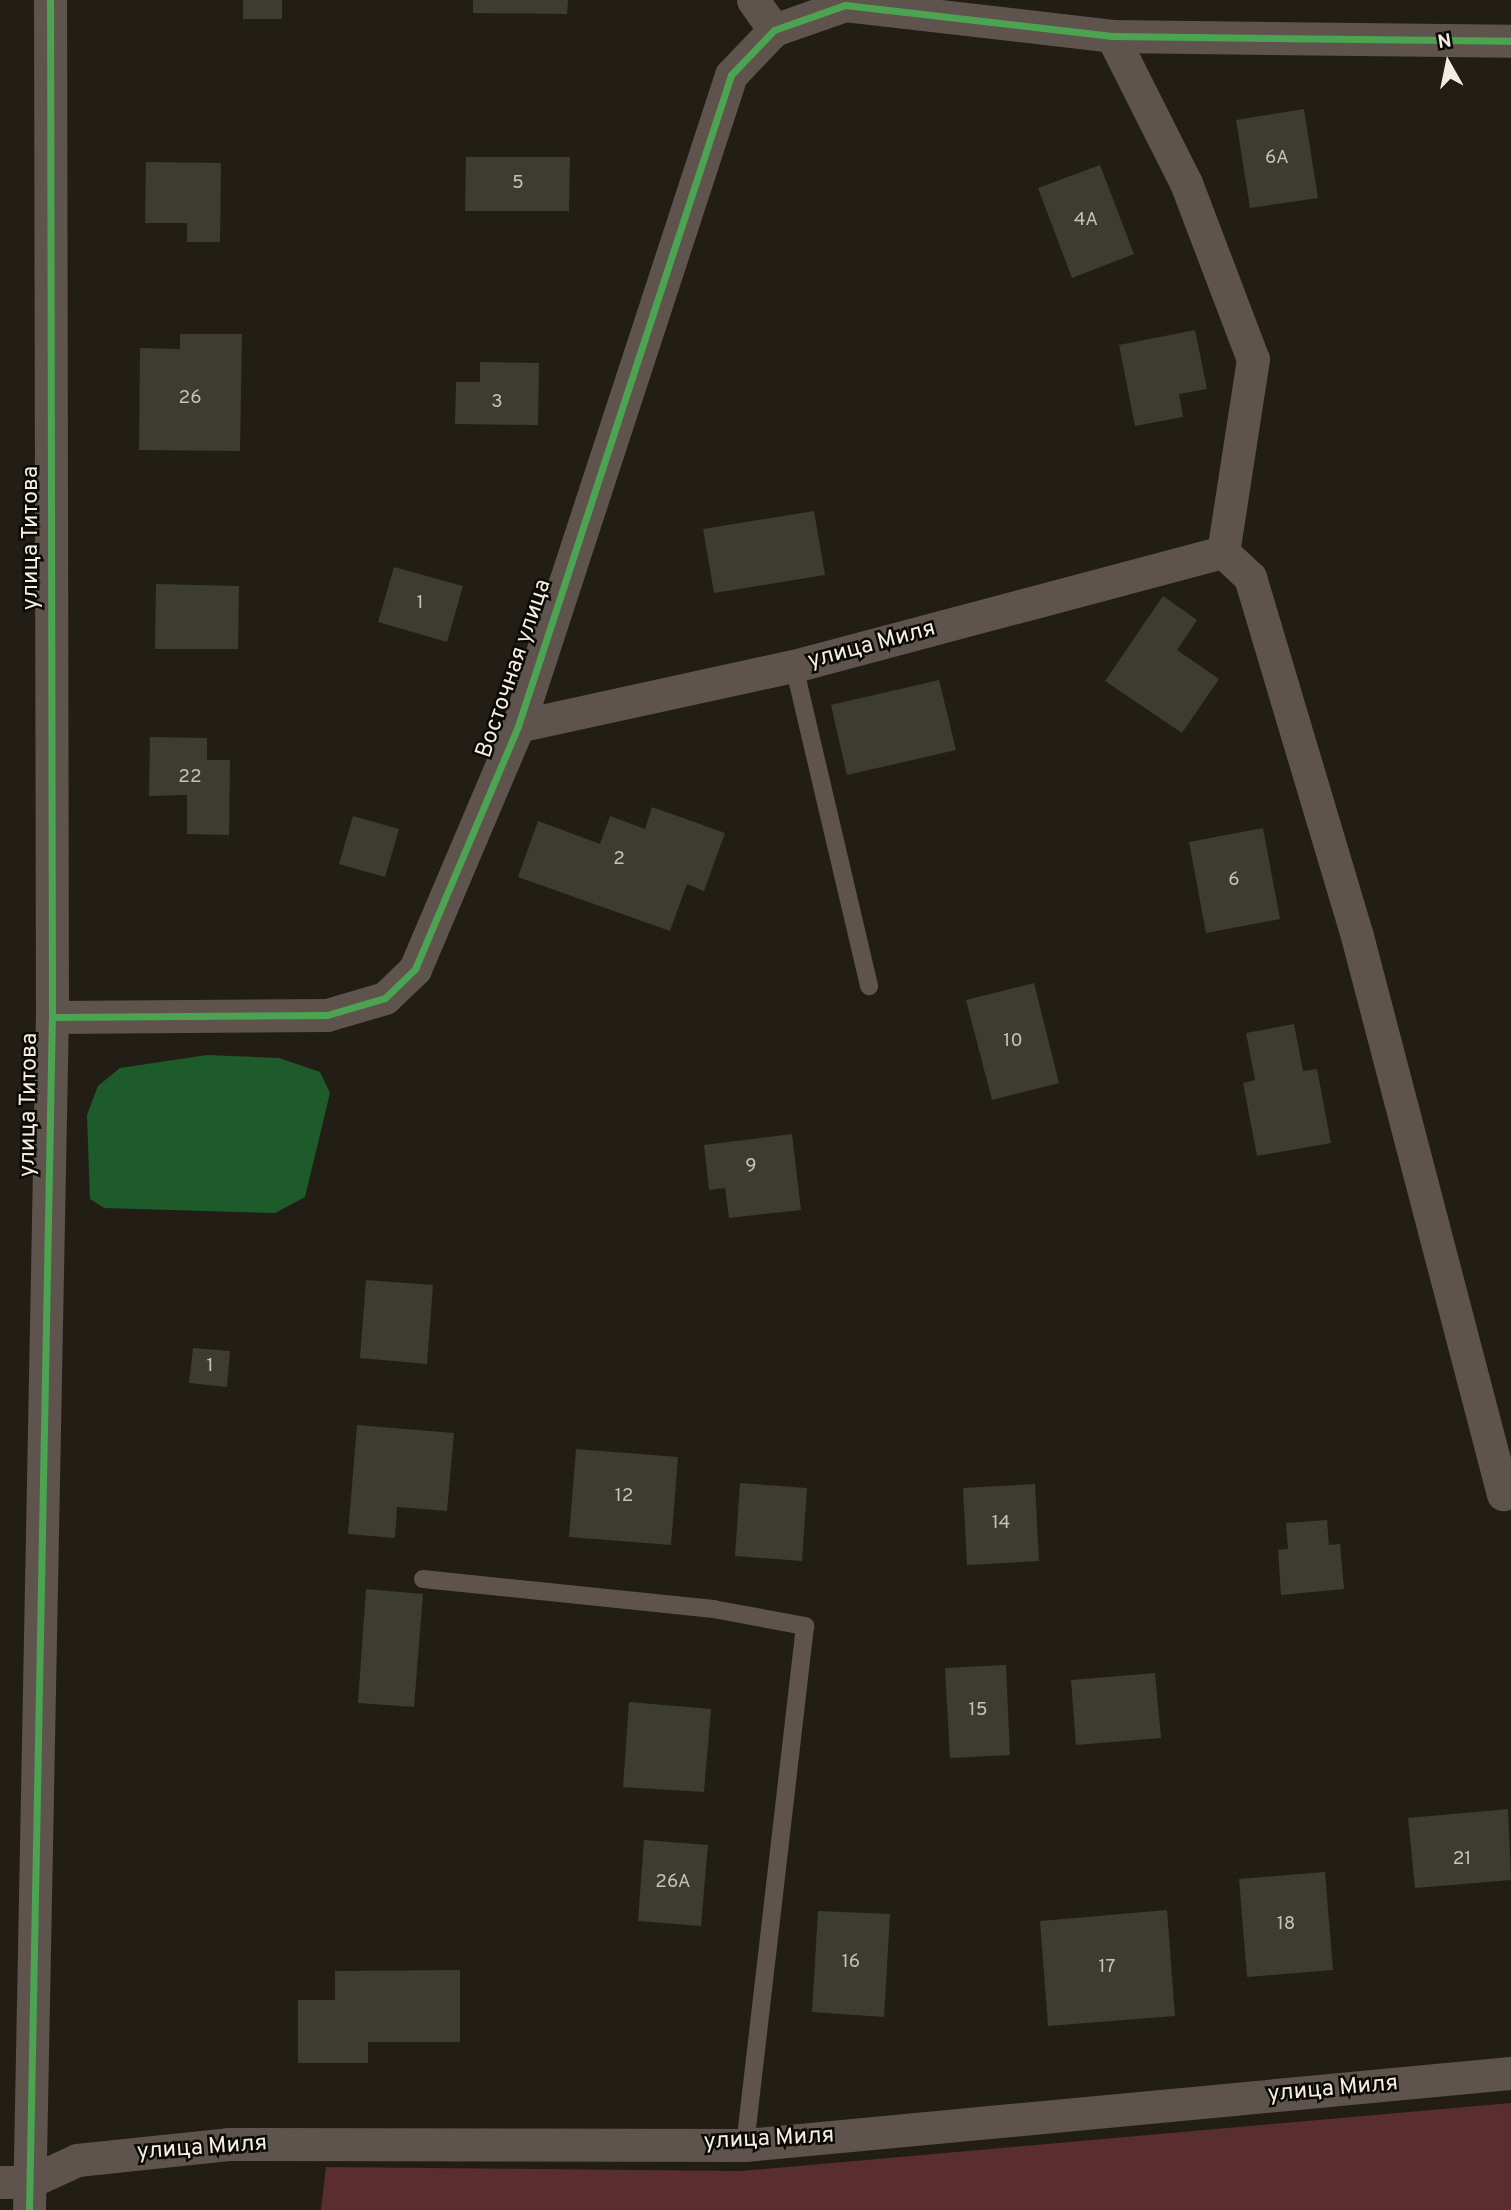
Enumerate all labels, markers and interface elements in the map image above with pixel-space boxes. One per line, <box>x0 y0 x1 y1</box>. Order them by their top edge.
north arrow <box>1413 28 1483 98</box>
text: N <box>1436 29 1453 55</box>
house number: 6А <box>1265 148 1289 170</box>
house number: 5 <box>512 173 524 195</box>
house number: 4А <box>1074 210 1098 232</box>
house number: 26 <box>179 388 201 410</box>
house number: 3 <box>491 392 503 414</box>
street label: улица Титова <box>18 465 46 611</box>
street label: Восточная улица <box>471 576 559 762</box>
house number: 1 <box>416 593 424 615</box>
street label: улица Миля <box>805 616 939 676</box>
house number: 22 <box>178 767 202 789</box>
house number: 2 <box>613 849 625 871</box>
house number: 6 <box>1228 870 1240 892</box>
house number: 10 <box>1003 1031 1023 1053</box>
street label: улица Титова <box>15 1032 45 1178</box>
house number: 9 <box>745 1156 757 1178</box>
house number: 1 <box>206 1356 214 1378</box>
house number: 12 <box>615 1486 633 1508</box>
house number: 14 <box>992 1513 1010 1535</box>
house number: 15 <box>969 1700 987 1722</box>
house number: 21 <box>1453 1849 1471 1871</box>
house number: 26А <box>655 1872 691 1894</box>
house number: 18 <box>1277 1914 1295 1936</box>
house number: 16 <box>842 1952 860 1974</box>
house number: 17 <box>1099 1957 1115 1979</box>
street label: улица Миля <box>1267 2071 1399 2109</box>
street label: улица Миля <box>703 2123 835 2157</box>
street label: улица Миля <box>136 2131 268 2167</box>

